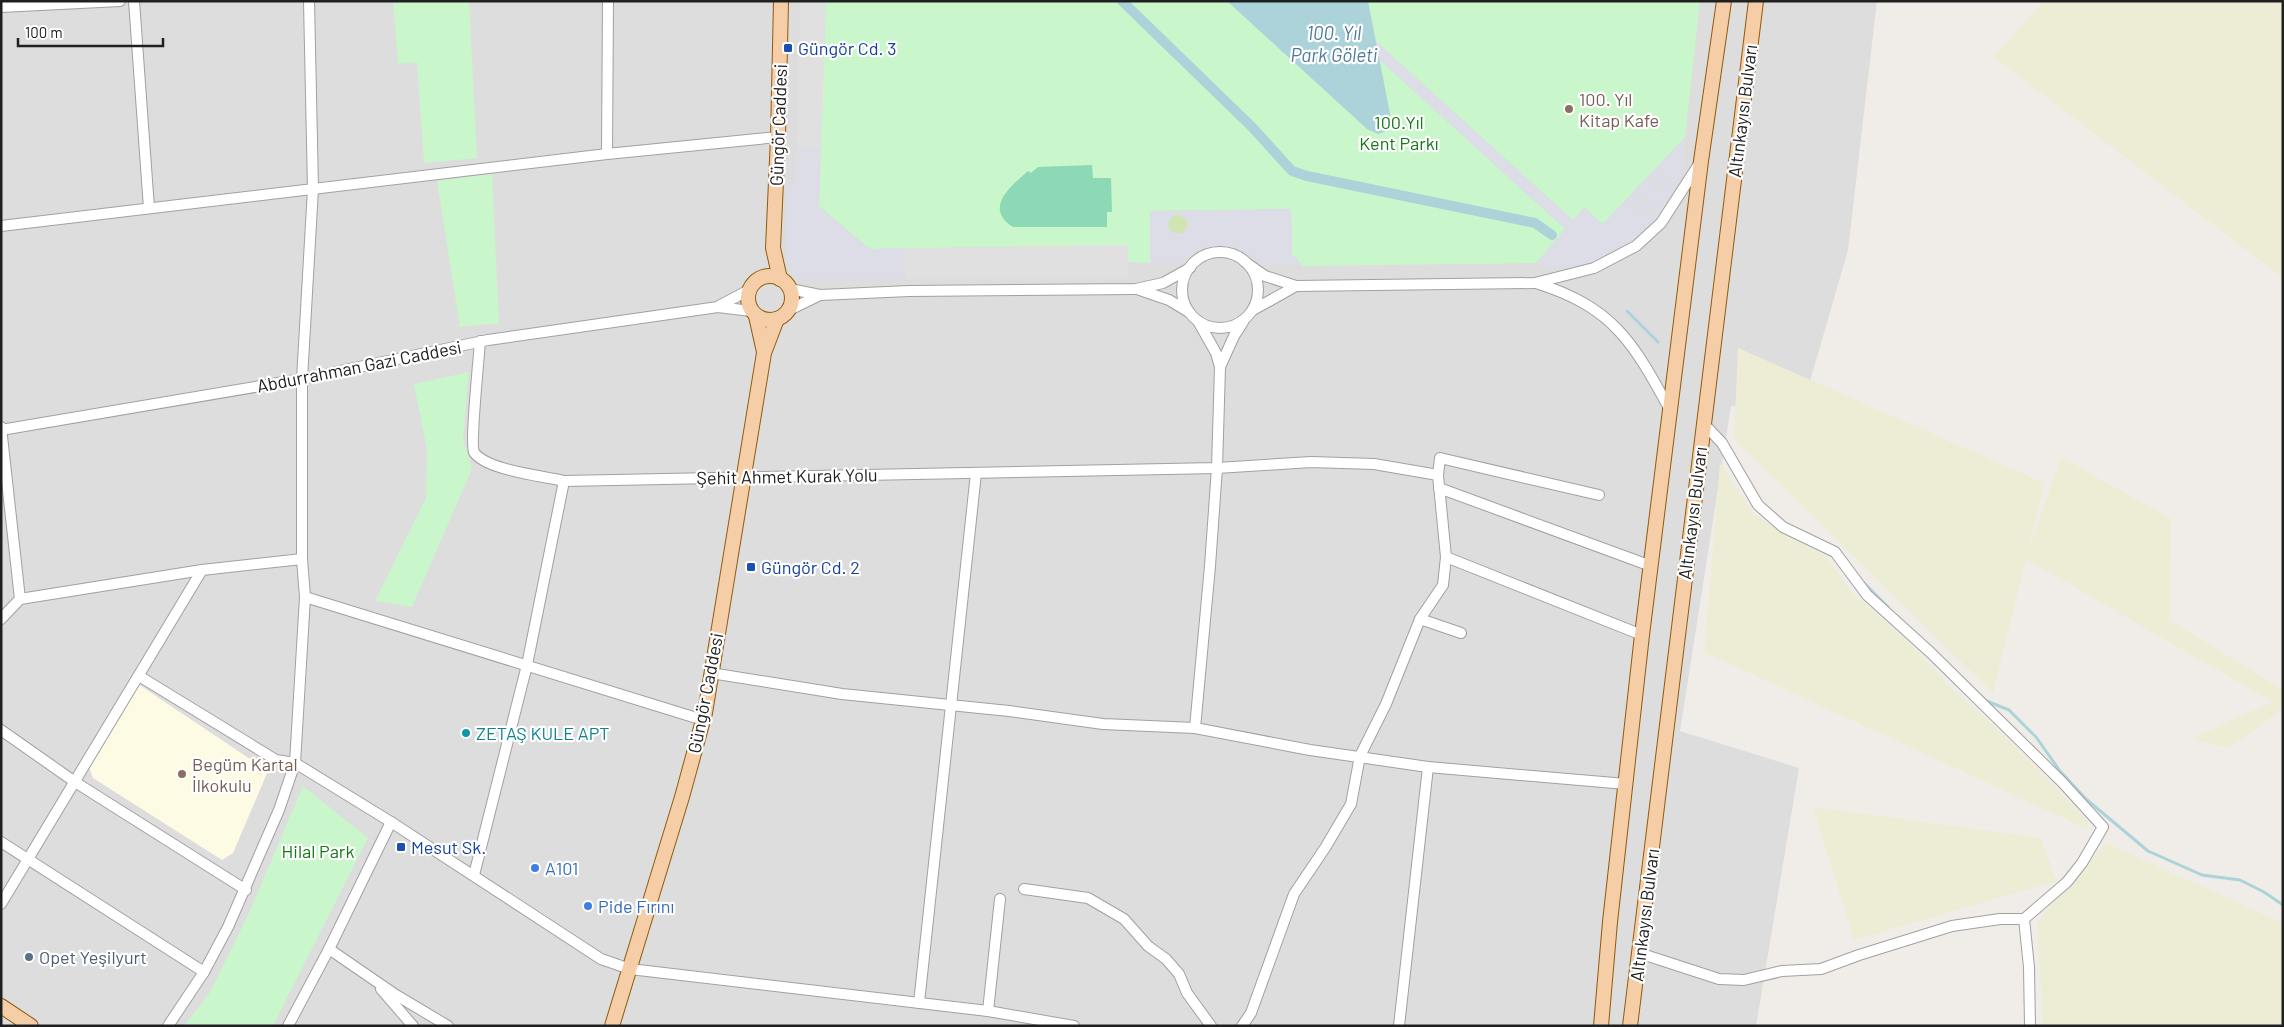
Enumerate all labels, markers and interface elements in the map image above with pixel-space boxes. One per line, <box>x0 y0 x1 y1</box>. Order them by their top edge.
scale bar <box>18 15 162 47</box>
water label: 100. Yıl Park Göleti <box>1291 21 1378 66</box>
text: 100 m <box>25 23 63 41</box>
place label: Güngör Cd. 3 <box>798 37 896 59</box>
marker: Güngör Cd. 3 <box>782 42 794 54</box>
street label: Altınkayısı Bulvarı <box>1723 43 1761 179</box>
street label: Güngör Caddesi <box>765 64 791 186</box>
place label: 100. Yıl Kitap Kafe <box>1579 88 1659 131</box>
marker: 100. Yıl Kitap Kafe <box>1563 103 1575 115</box>
park label: 100.Yıl Kent Parkı <box>1359 111 1439 154</box>
street label: Abdurrahman Gazi Caddesi <box>255 335 463 397</box>
street label: Altınkayısı Bulvarı <box>1673 445 1711 581</box>
street label: Şehit Ahmet Kurak Yolu <box>696 463 878 489</box>
place label: Güngör Cd. 2 <box>761 556 860 578</box>
marker: Güngör Cd. 2 <box>745 561 757 573</box>
street label: Güngör Caddesi <box>683 631 727 755</box>
place label: ZETAŞ KULE APT <box>476 722 610 744</box>
marker: ZETAŞ KULE APT <box>460 727 472 739</box>
place label: Begüm Kartal İlkokulu <box>192 753 298 796</box>
marker: Begüm Kartal İlkokulu <box>176 768 188 780</box>
place label: Mesut Sk. <box>411 836 486 858</box>
park label: Hilal Park <box>282 840 354 862</box>
marker: Mesut Sk. <box>395 841 407 853</box>
street label: Altınkayısı Bulvarı <box>1625 847 1663 983</box>
place label: A101 <box>545 857 578 879</box>
marker: A101 <box>529 862 541 874</box>
place label: Pide Fırını <box>598 895 674 917</box>
marker: Pide Fırını <box>582 900 594 912</box>
place label: Opet Yeşilyurt <box>39 946 147 968</box>
marker: Opet Yeşilyurt <box>23 951 35 963</box>

